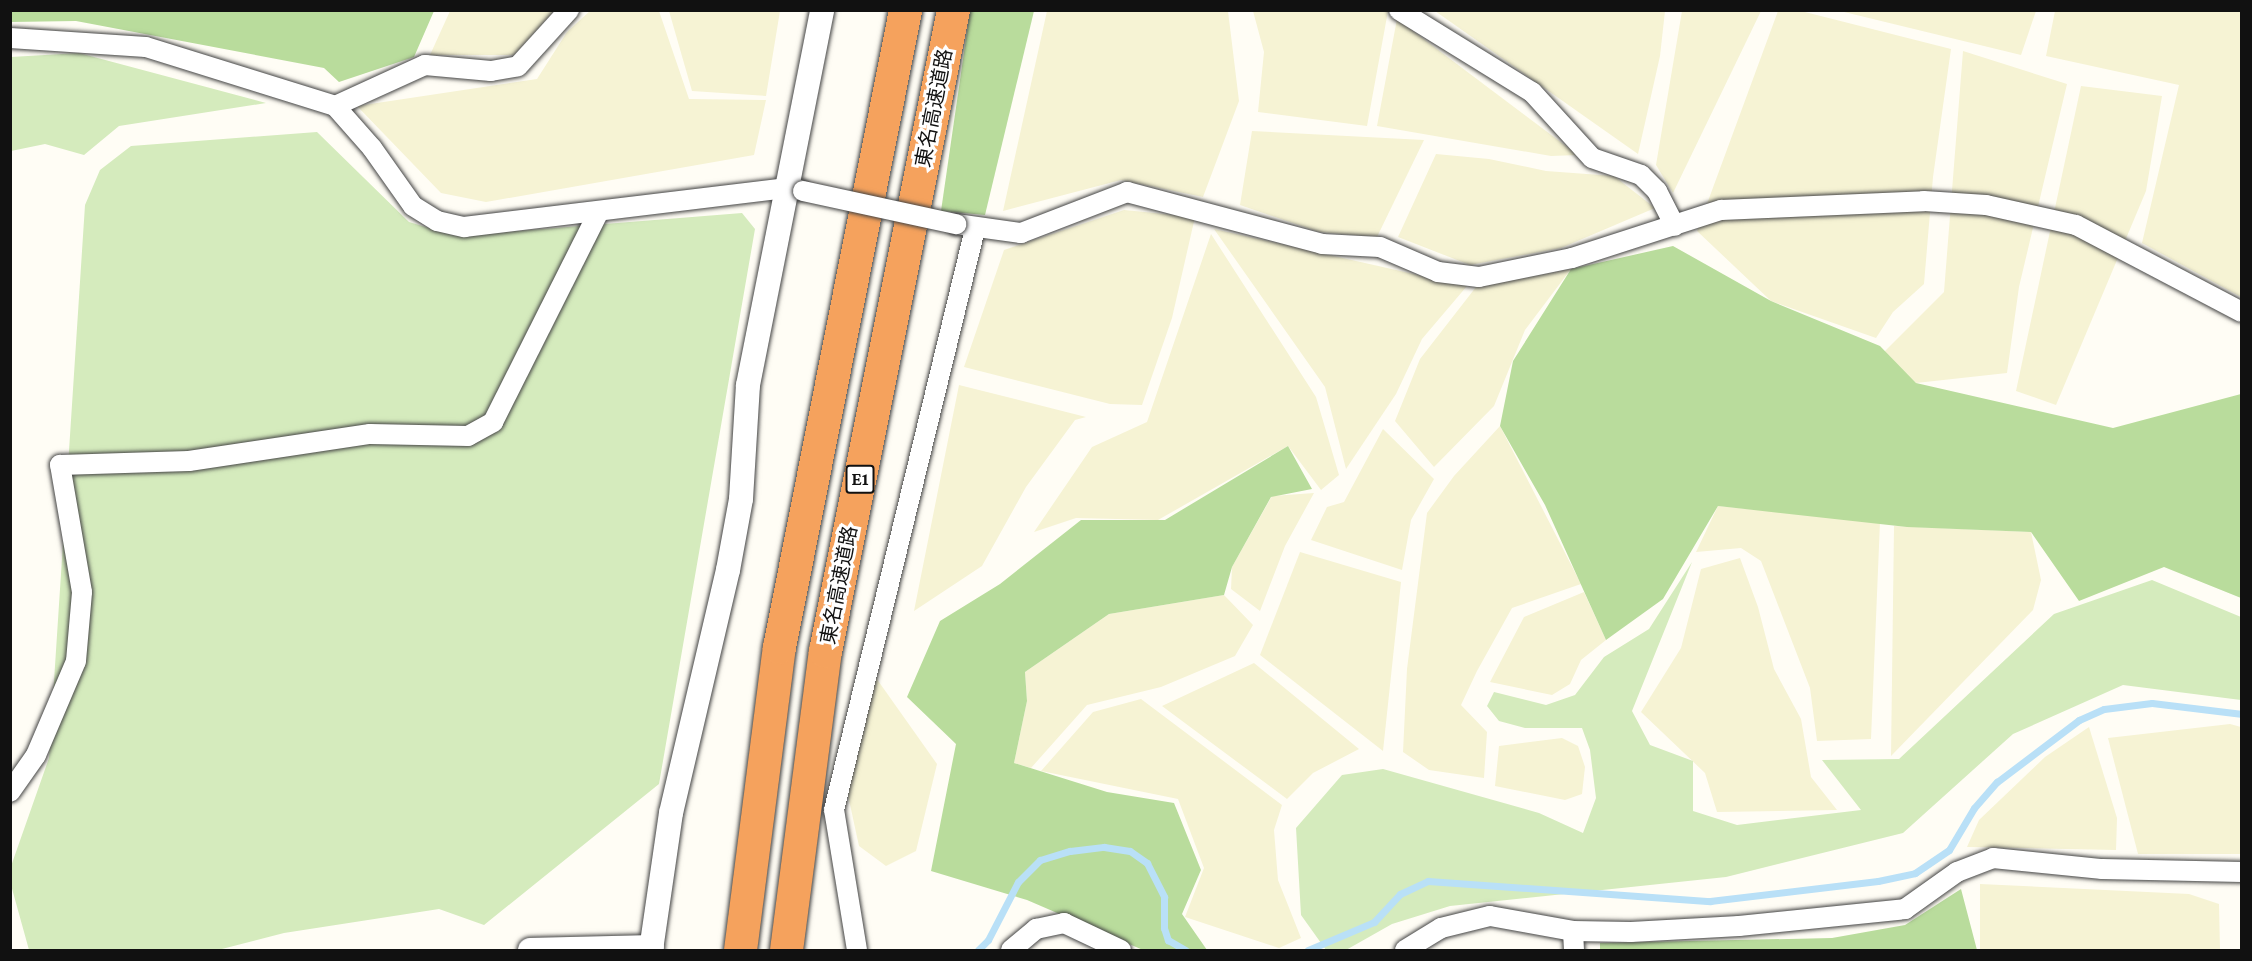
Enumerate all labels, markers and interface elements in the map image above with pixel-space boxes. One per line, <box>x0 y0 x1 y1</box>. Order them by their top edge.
street label: 東名高速道路 <box>911 47 957 169</box>
road number: E1 <box>845 464 875 494</box>
street label: 東名高速道路 <box>816 524 862 646</box>

